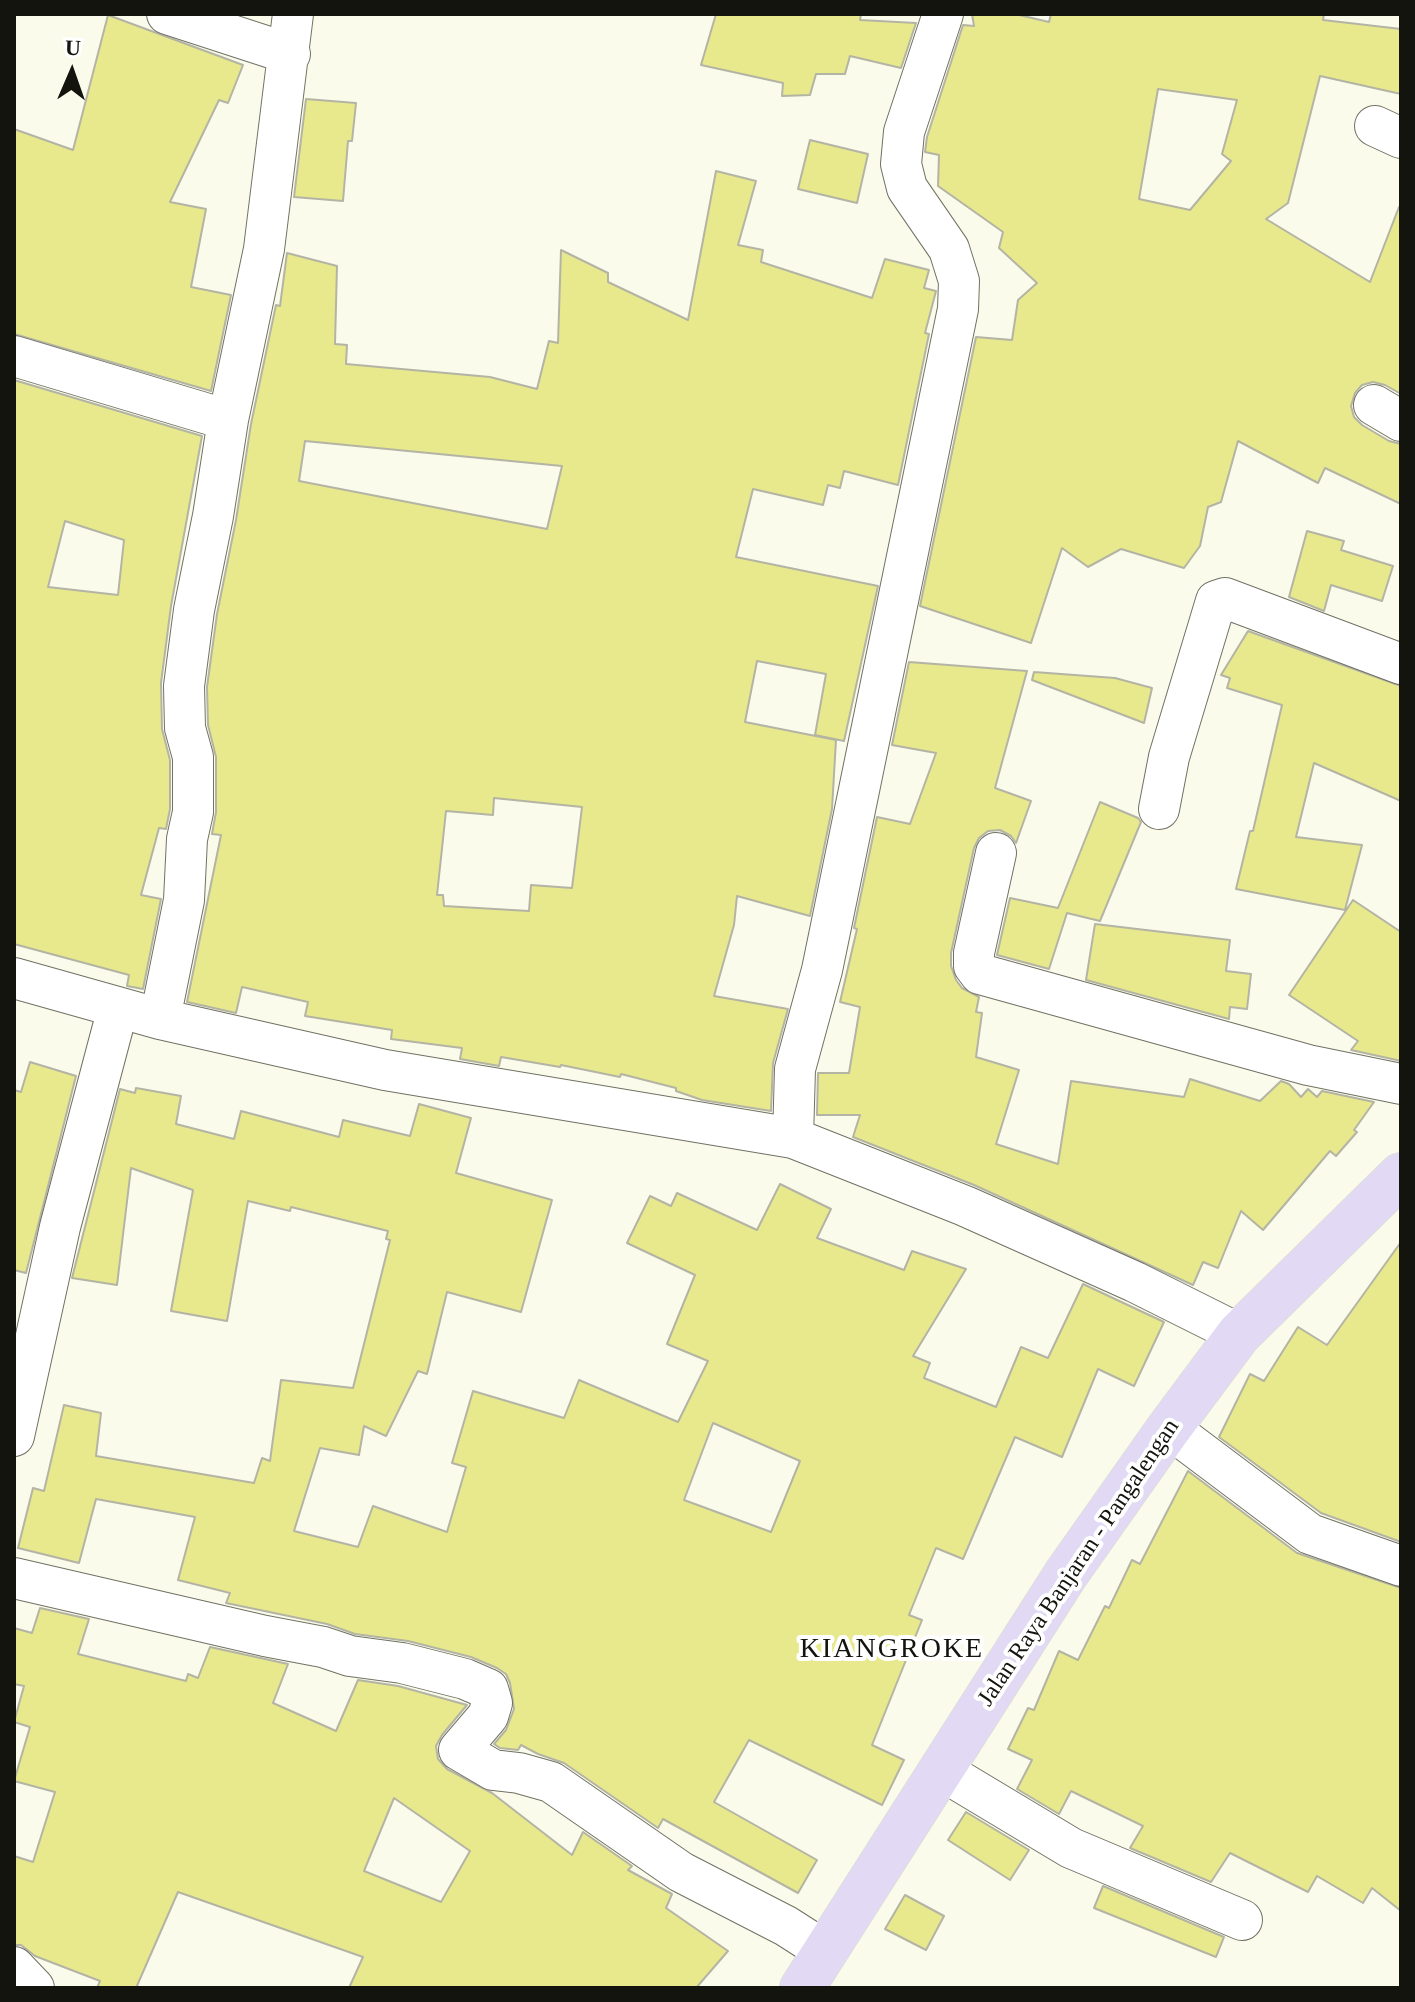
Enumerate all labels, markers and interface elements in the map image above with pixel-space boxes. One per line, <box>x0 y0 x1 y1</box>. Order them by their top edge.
north arrow <box>32 32 112 112</box>
text: U <box>64 35 81 60</box>
street label: Jalan Raya Banjaran - Pangalengan <box>972 1414 1186 1712</box>
district label: KIANGROKE <box>800 1633 984 1667</box>

